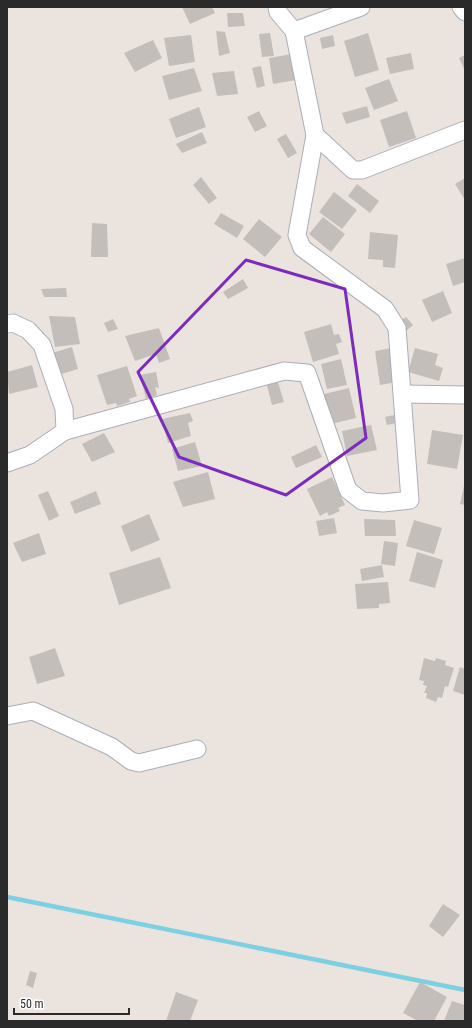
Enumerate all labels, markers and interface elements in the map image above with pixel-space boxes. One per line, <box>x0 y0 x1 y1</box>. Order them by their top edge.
scale bar <box>14 990 129 1016</box>
text: 50 m <box>20 997 44 1011</box>

